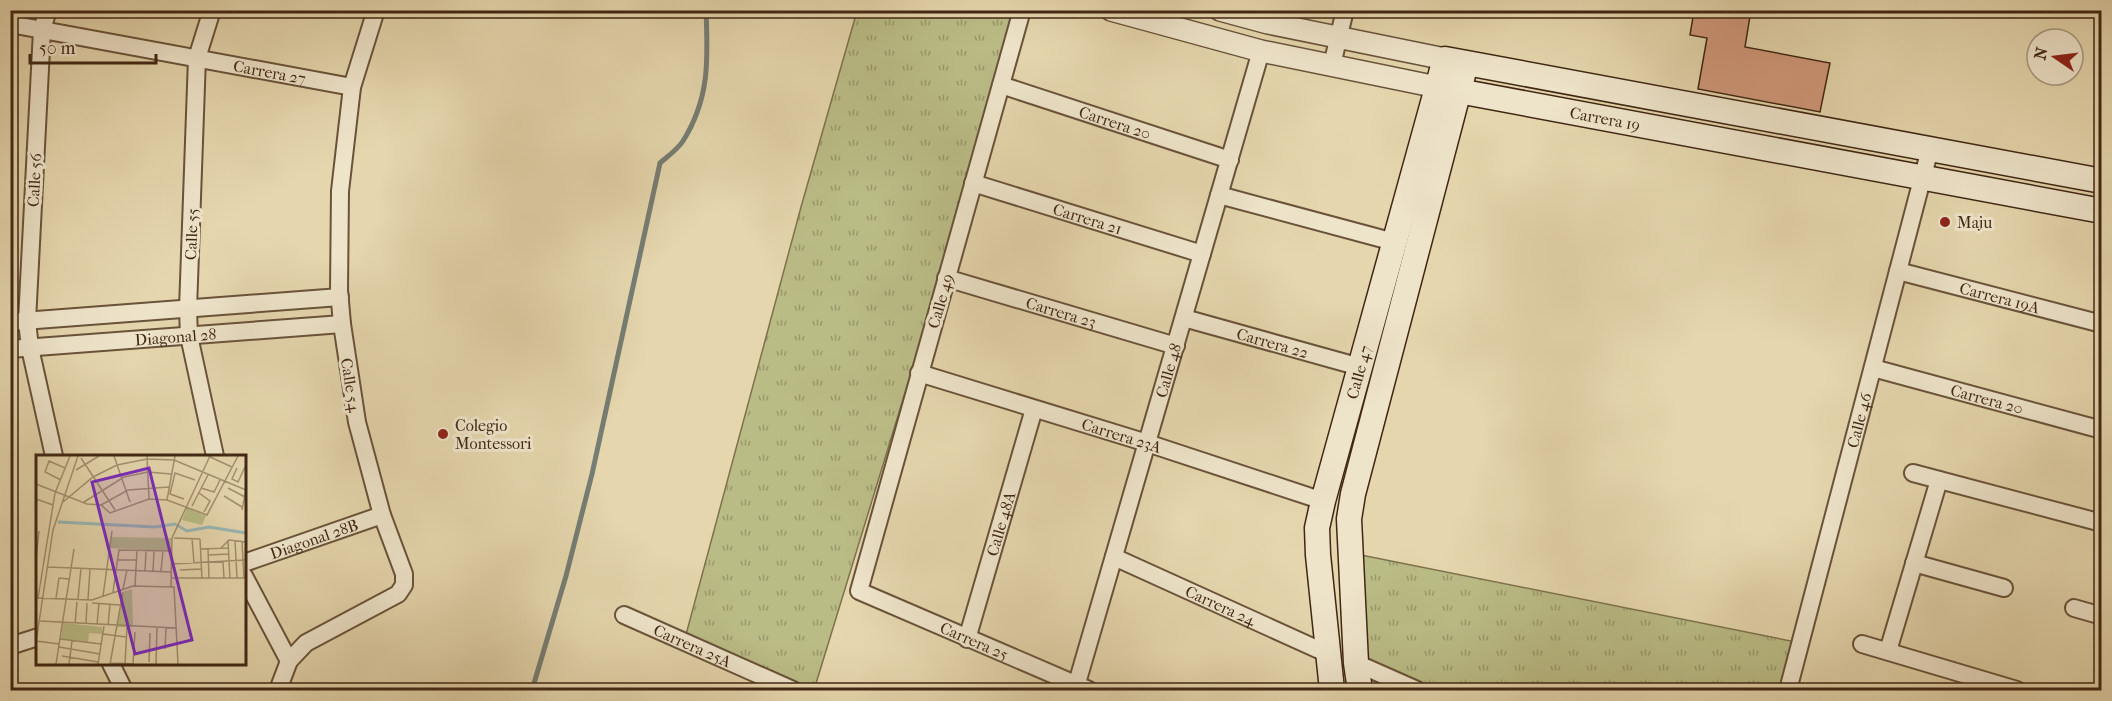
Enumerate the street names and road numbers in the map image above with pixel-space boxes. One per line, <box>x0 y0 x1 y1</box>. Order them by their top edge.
street label: Carrera 27 <box>232 56 308 88</box>
street label: Carrera 20 <box>1077 102 1153 143</box>
street label: Carrera 19 <box>1568 103 1642 135</box>
street label: Calle 56 <box>24 152 45 207</box>
street label: Carrera 21 <box>1051 199 1124 239</box>
street label: Calle 55 <box>181 208 202 260</box>
street label: Calle 49 <box>924 272 957 331</box>
street label: Carrera 19A <box>1958 278 2042 318</box>
street label: Carrera 23 <box>1024 293 1098 332</box>
street label: Diagonal 28 <box>134 324 217 350</box>
street label: Carrera 22 <box>1234 324 1311 362</box>
street label: Calle 48 <box>1152 341 1185 400</box>
street label: Calle 47 <box>1343 343 1376 401</box>
street label: Calle 54 <box>337 357 364 414</box>
street label: Carrera 20 <box>1948 380 2025 418</box>
street label: Calle 46 <box>1843 390 1876 450</box>
street label: Carrera 23A <box>1079 415 1164 457</box>
street label: Calle 48A <box>983 489 1020 558</box>
street label: Diagonal 28B <box>267 515 361 563</box>
street label: Carrera 24 <box>1182 582 1259 630</box>
street label: Carrera 25 <box>937 618 1011 664</box>
street label: Carrera 25A <box>651 620 735 672</box>

